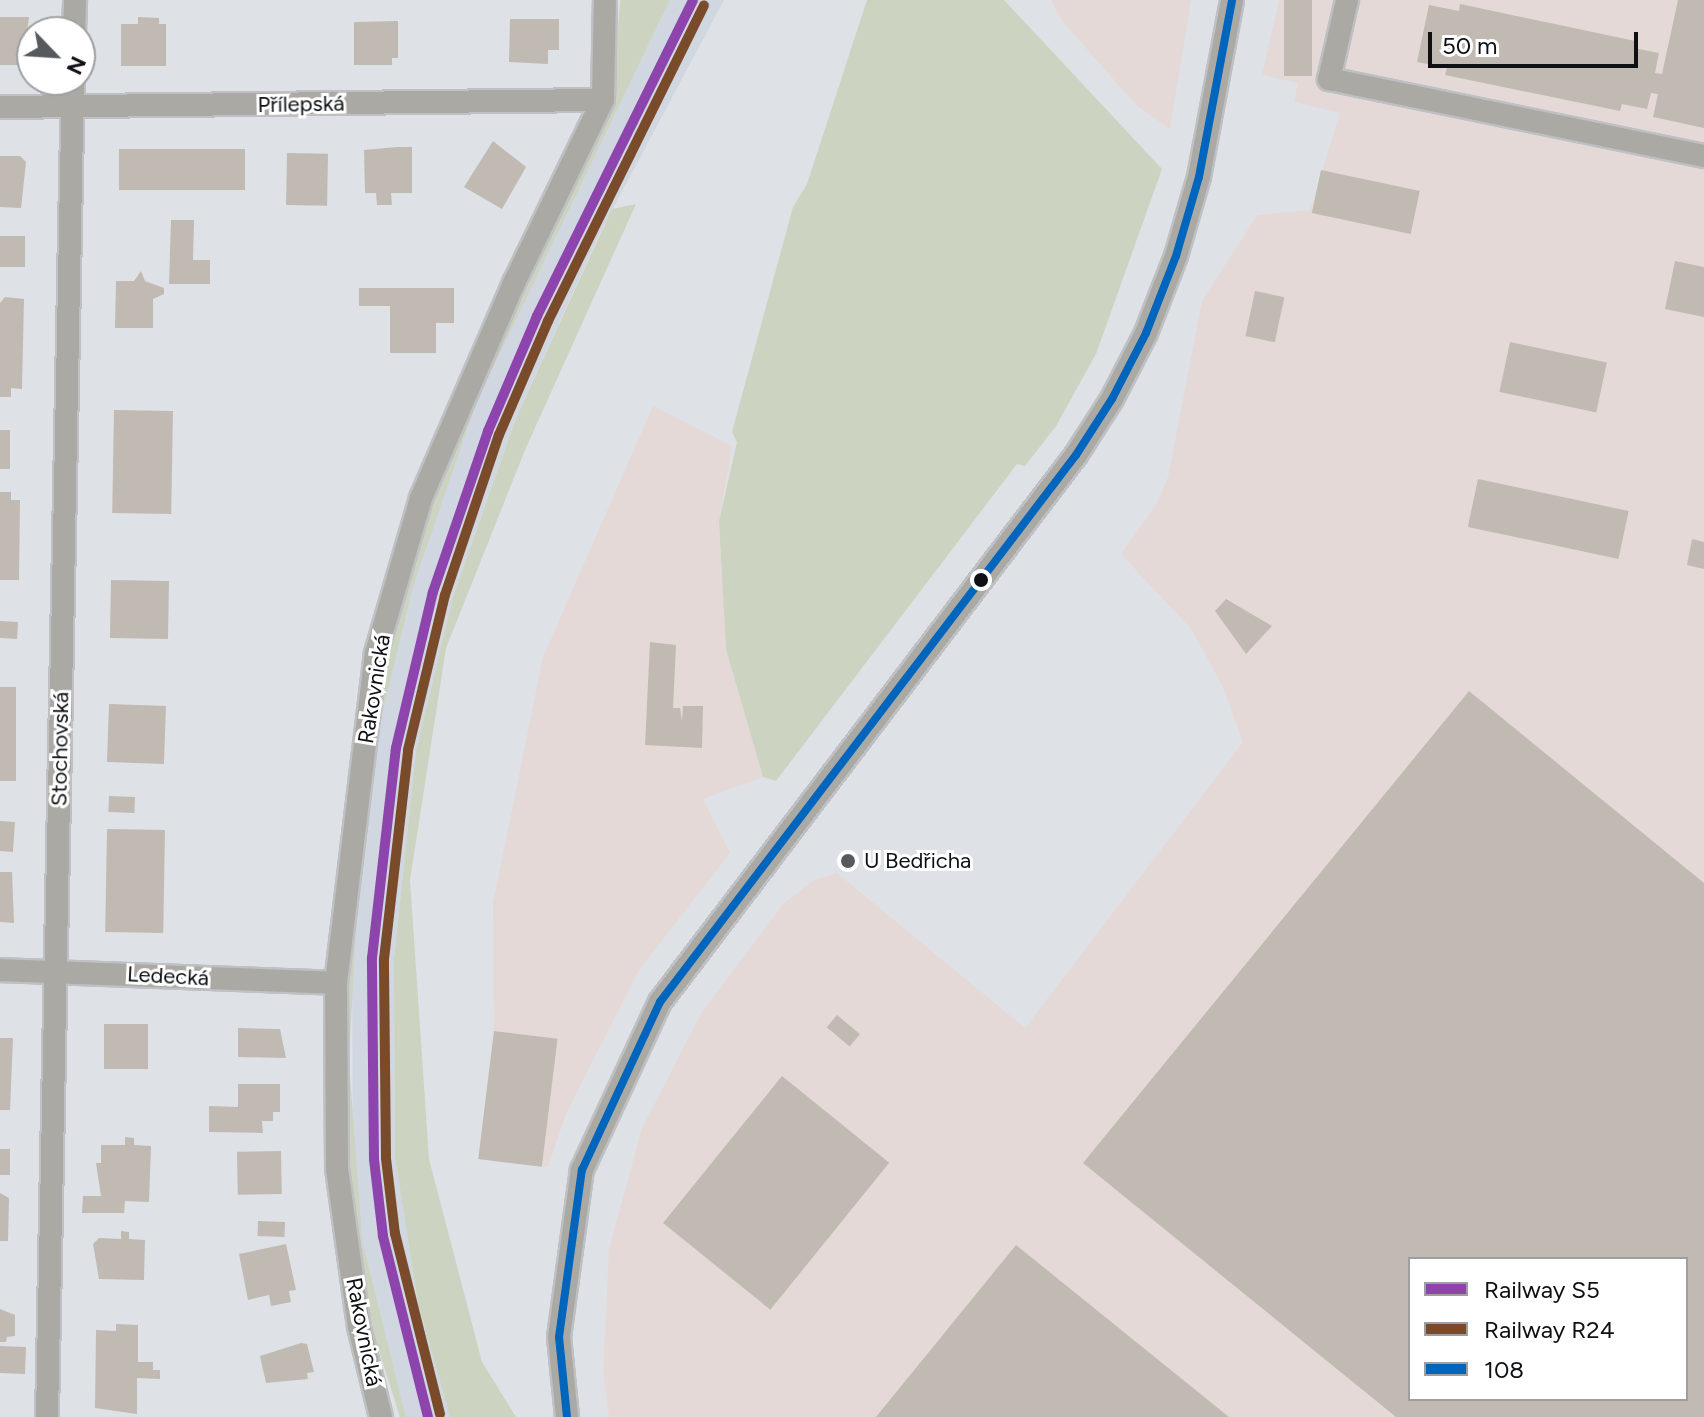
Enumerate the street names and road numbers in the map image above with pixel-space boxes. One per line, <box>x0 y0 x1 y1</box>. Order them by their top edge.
street label: Přílepská <box>257 90 345 118</box>
street label: Rakovnická <box>352 632 396 746</box>
street label: Stochovská <box>46 692 74 806</box>
street label: Ledecká <box>126 961 210 991</box>
street label: Rakovnická <box>341 1275 387 1389</box>

